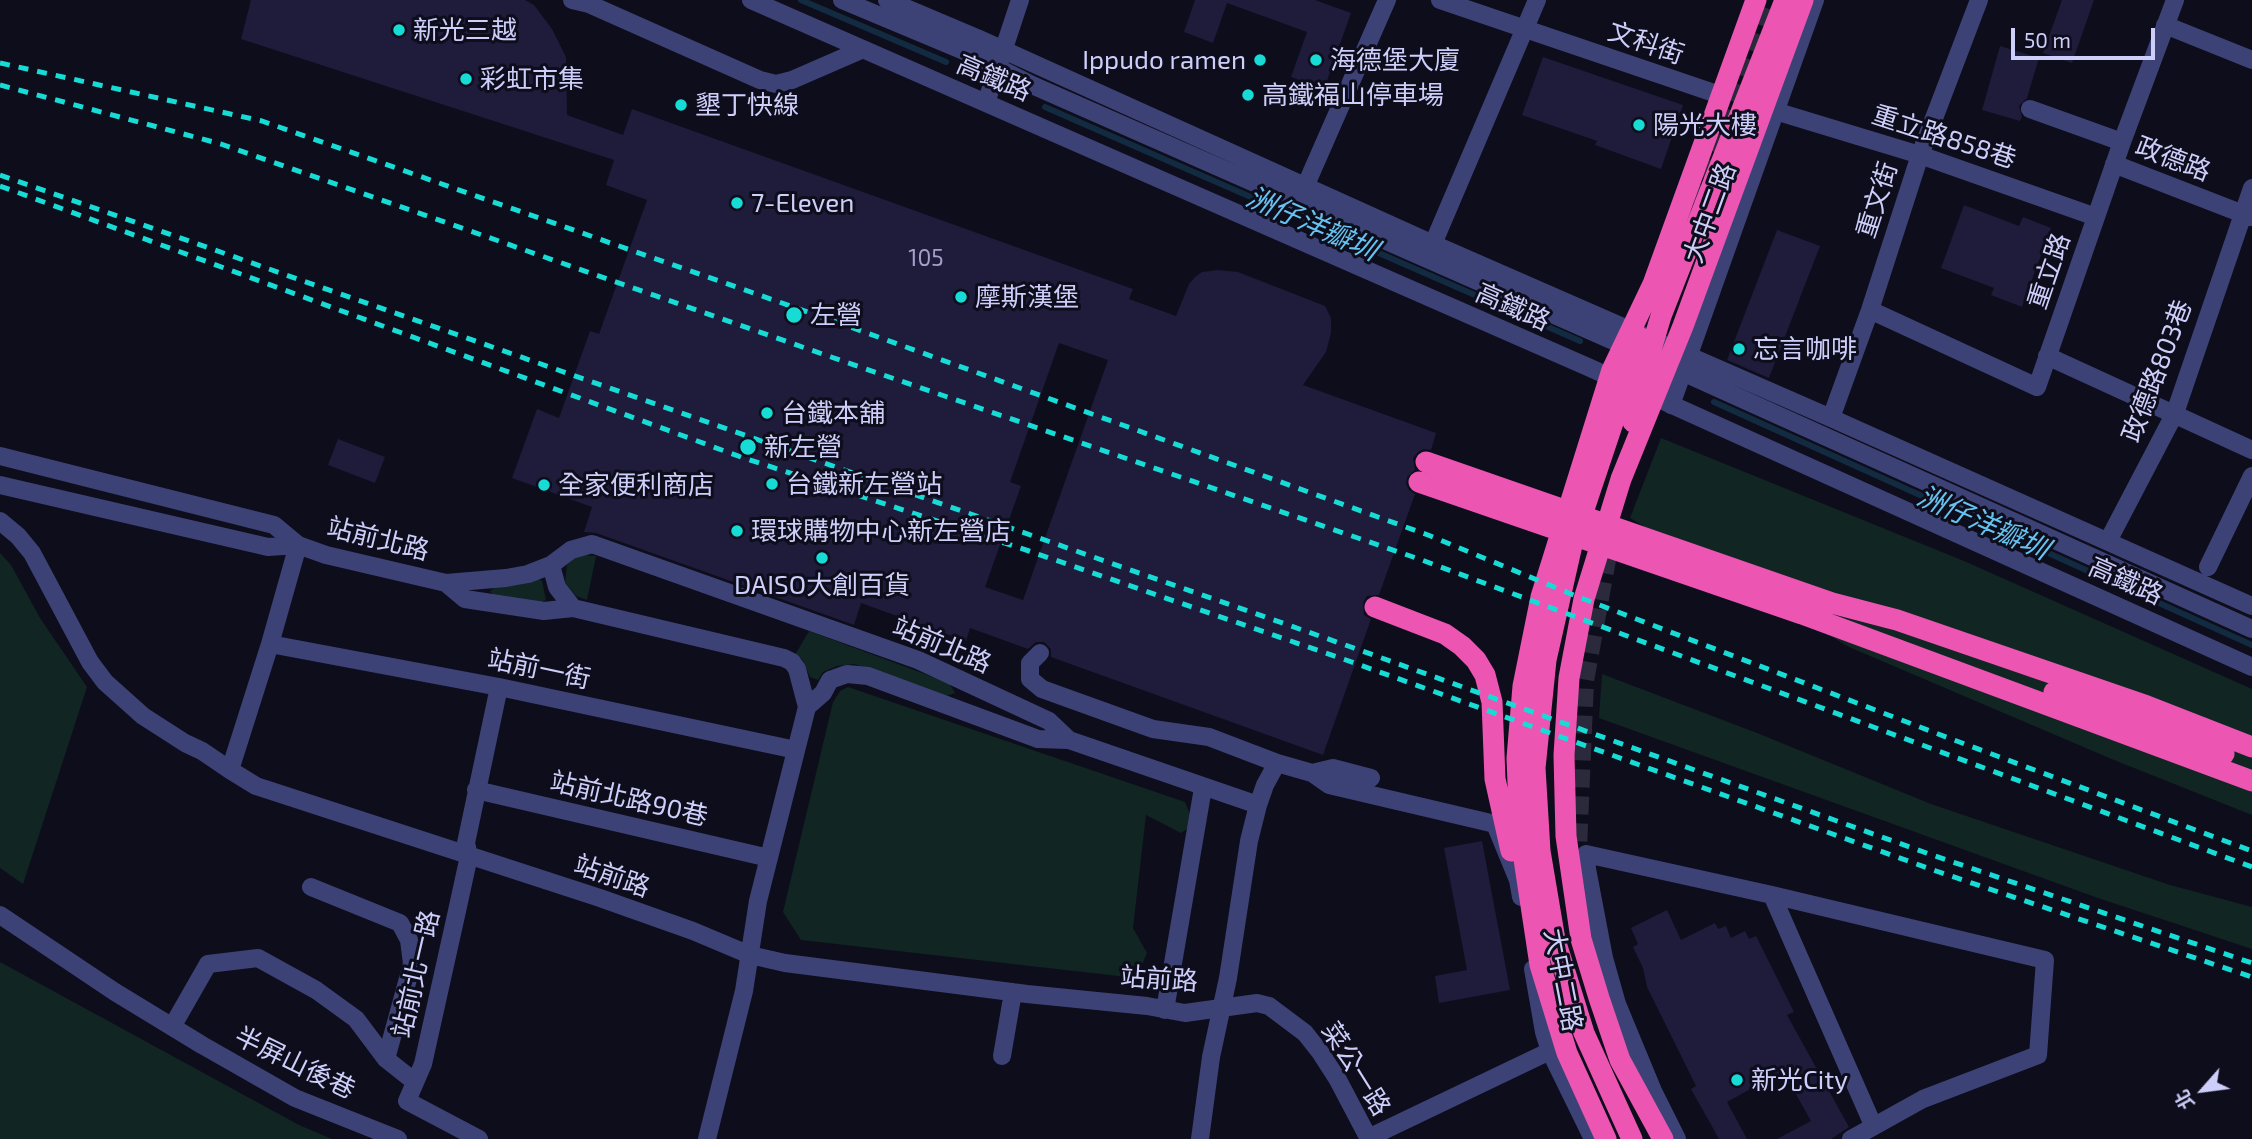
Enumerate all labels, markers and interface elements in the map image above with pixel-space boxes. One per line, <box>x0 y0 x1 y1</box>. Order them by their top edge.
place label: 新光三越 <box>413 14 517 46</box>
scale bar <box>2014 14 2158 58</box>
street label: 文科街 <box>1604 16 1688 70</box>
marker: 新光三越 <box>391 22 407 38</box>
text: 50 m <box>2024 27 2071 52</box>
place label: Ippudo ramen <box>1082 44 1246 76</box>
place label: 海德堡大廈 <box>1330 44 1460 76</box>
street label: 高鐵路 <box>952 48 1036 108</box>
marker: Ippudo ramen <box>1252 52 1268 68</box>
marker: 海德堡大廈 <box>1308 52 1324 68</box>
place label: 彩虹市集 <box>480 63 584 95</box>
marker: 彩虹市集 <box>458 71 474 87</box>
place label: 高鐵福山停車場 <box>1262 79 1444 111</box>
marker: 高鐵福山停車場 <box>1240 87 1256 103</box>
place label: 墾丁快線 <box>695 89 799 121</box>
marker: 墾丁快線 <box>673 97 689 113</box>
street label: 重立路858巷 <box>1868 99 2020 175</box>
place label: 陽光大樓 <box>1653 109 1757 141</box>
marker: 陽光大樓 <box>1631 117 1647 133</box>
street label: 政德路 <box>2131 130 2215 188</box>
street label: 重文街 <box>1850 158 1904 242</box>
street label: 大中二路 <box>1678 159 1742 267</box>
water label: 洲仔洋瓣圳 <box>1241 180 1383 268</box>
place label: 7-Eleven <box>751 187 854 219</box>
marker: 7-Eleven <box>729 195 745 211</box>
street label: 重立路 <box>2022 229 2076 313</box>
house number: 105 <box>908 244 944 272</box>
street label: 高鐵路 <box>1471 277 1555 337</box>
place label: 摩斯漢堡 <box>975 281 1079 313</box>
marker: 摩斯漢堡 <box>953 289 969 305</box>
street label: 政德路803巷 <box>2116 295 2198 447</box>
place label: 左營 <box>810 299 862 331</box>
marker: 左營 <box>784 305 804 325</box>
place label: 忘言咖啡 <box>1753 333 1857 365</box>
marker: 忘言咖啡 <box>1731 341 1747 357</box>
place label: 台鐵本舖 <box>781 397 885 429</box>
marker: 台鐵本舖 <box>759 405 775 421</box>
place label: 新左營 <box>764 431 842 463</box>
marker: 新左營 <box>738 437 758 457</box>
place label: 台鐵新左營站 <box>786 468 942 500</box>
place label: 全家便利商店 <box>558 469 714 501</box>
marker: 台鐵新左營站 <box>764 476 780 492</box>
marker: 全家便利商店 <box>536 477 552 493</box>
water label: 洲仔洋瓣圳 <box>1912 479 2054 567</box>
street label: 站前北路 <box>324 511 432 567</box>
place label: 環球購物中心新左營店 <box>751 515 1011 547</box>
marker: 環球購物中心新左營店 <box>729 523 745 539</box>
marker: DAISO大創百貨 <box>814 550 830 566</box>
street label: 高鐵路 <box>2084 551 2168 611</box>
place label: DAISO大創百貨 <box>734 569 910 601</box>
street label: 站前北路 <box>888 610 996 680</box>
street label: 站前一街 <box>485 643 593 695</box>
street label: 站前北路90巷 <box>547 766 711 832</box>
street label: 站前路 <box>570 849 654 903</box>
street label: 站前北一路 <box>386 907 446 1041</box>
street label: 大中二路 <box>1538 926 1588 1034</box>
street label: 站前路 <box>1119 961 1199 997</box>
street label: 菜公一路 <box>1315 1017 1397 1121</box>
street label: 半屏山後巷 <box>230 1020 360 1106</box>
north arrow <box>2168 1055 2238 1125</box>
place label: 新光City <box>1751 1064 1848 1096</box>
marker: 新光City <box>1729 1072 1745 1088</box>
text: 北 <box>2169 1086 2199 1114</box>

